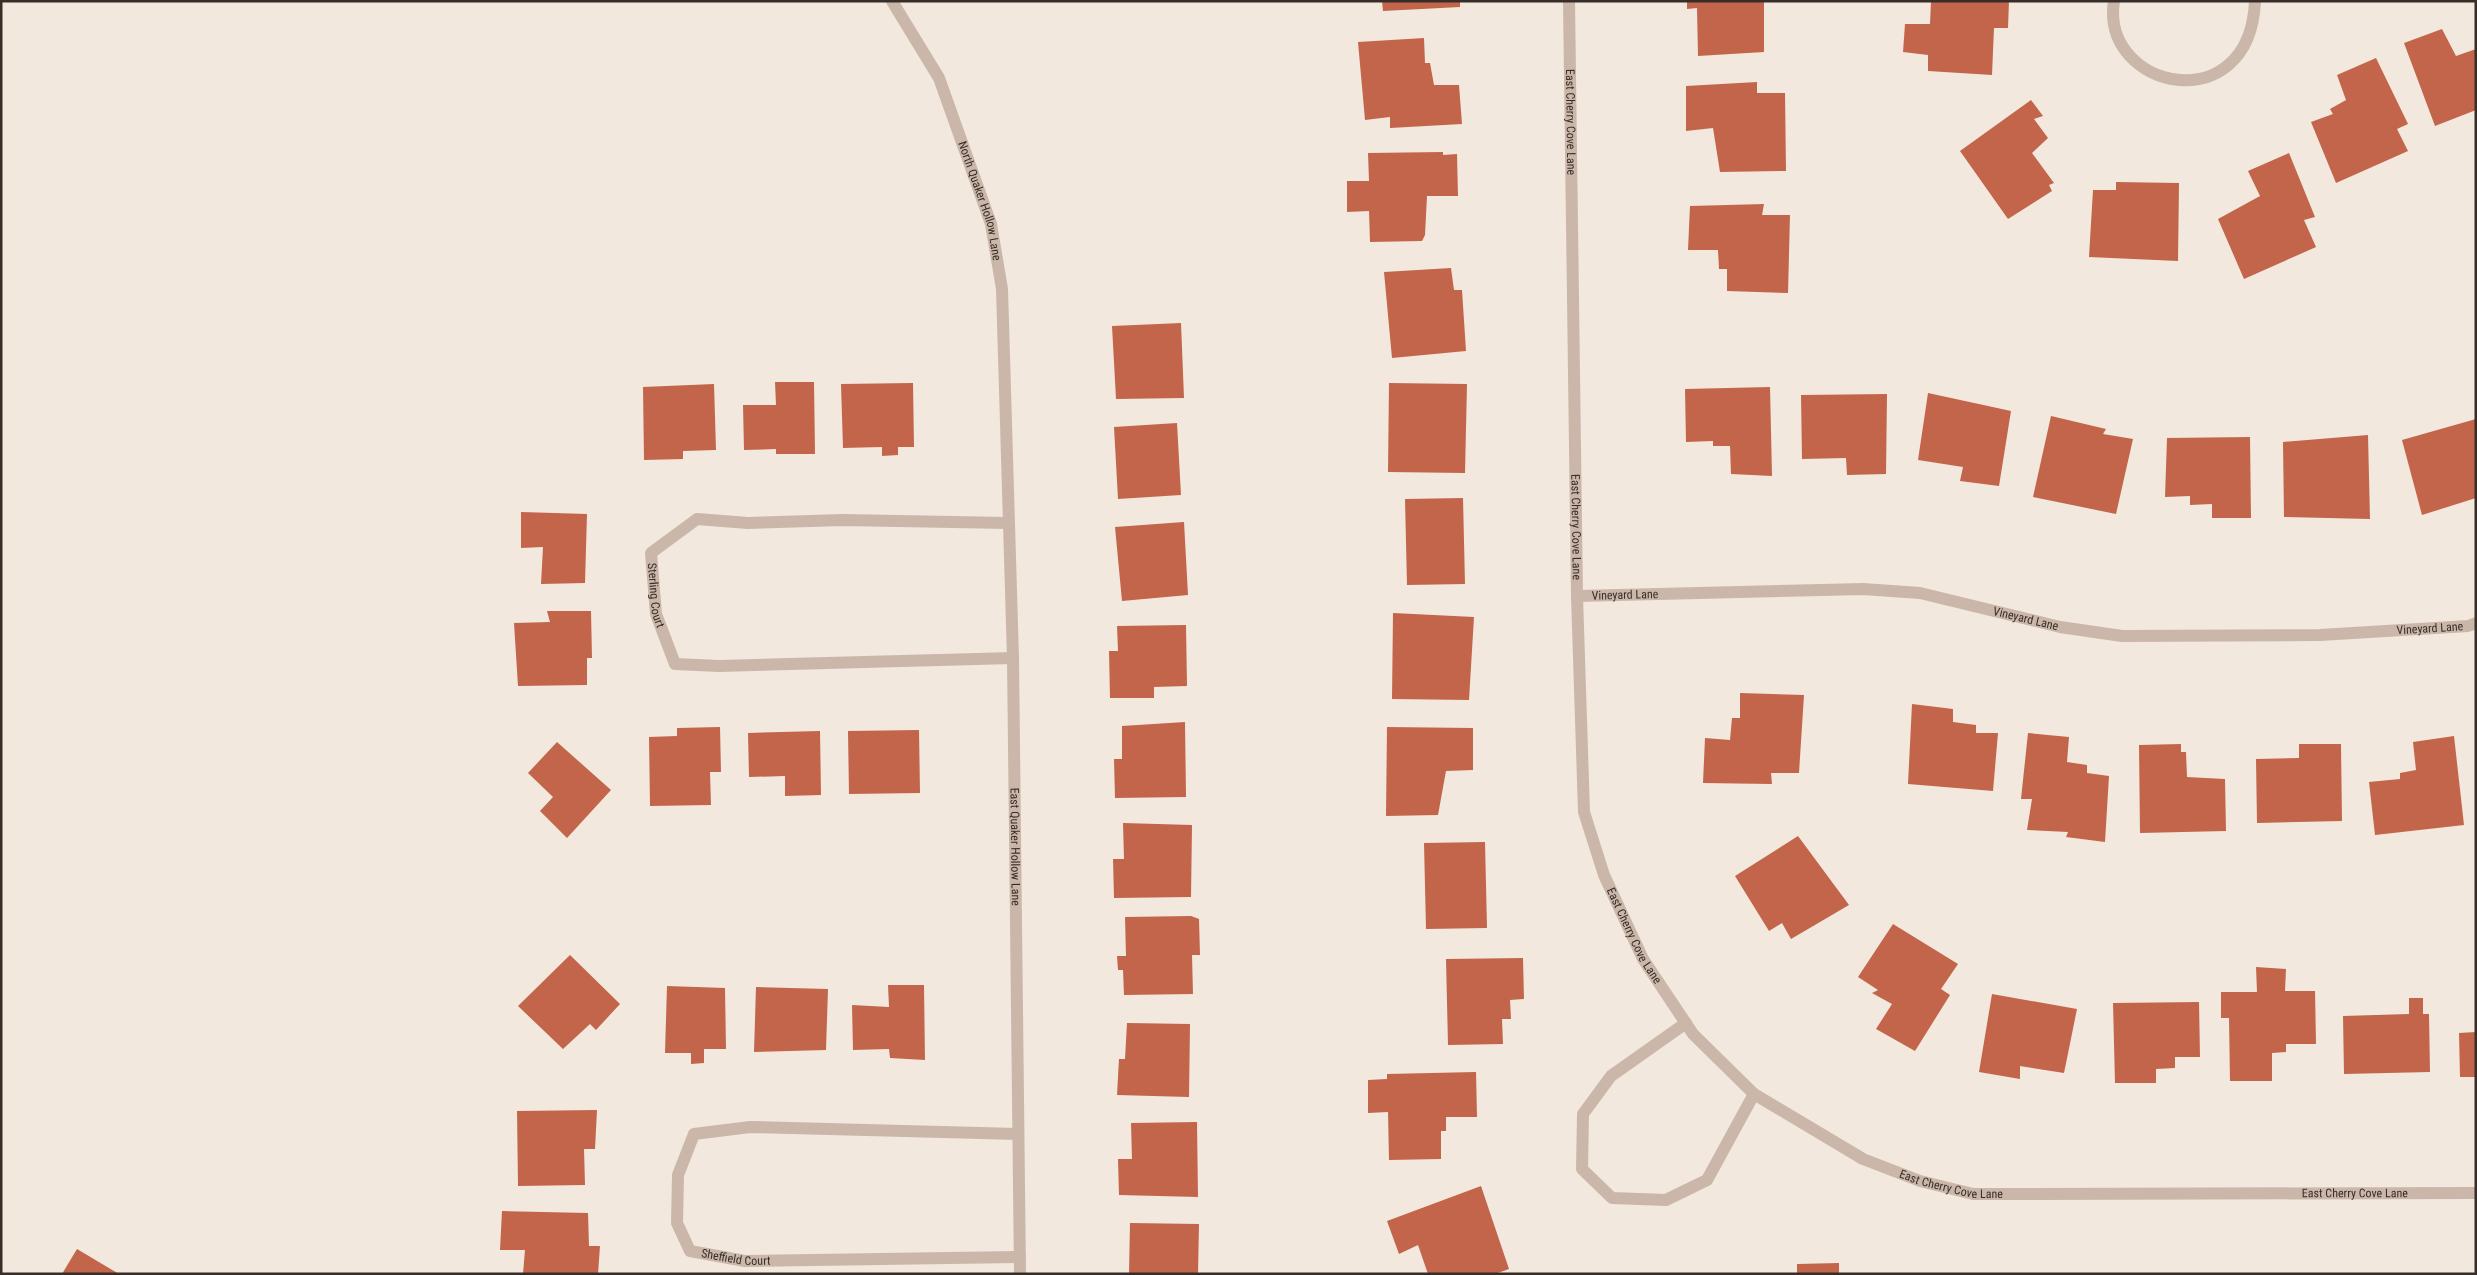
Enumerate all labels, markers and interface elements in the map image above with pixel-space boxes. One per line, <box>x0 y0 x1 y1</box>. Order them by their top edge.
street label: East Cherry Cove Lane <box>1563 69 1578 175</box>
street label: North Quaker Hollow Lane <box>955 139 1004 262</box>
street label: East Cherry Cove Lane <box>1568 474 1584 580</box>
street label: Sterling Court <box>645 562 668 630</box>
street label: Vineyard Lane <box>1591 587 1659 603</box>
street label: Vineyard Lane <box>1992 604 2060 633</box>
street label: Vineyard Lane <box>2396 619 2464 637</box>
street label: East Quaker Hollow Lane <box>1007 788 1023 906</box>
street label: East Cherry Cove Lane <box>1604 885 1665 987</box>
street label: East Cherry Cove Lane <box>1897 1167 2003 1201</box>
street label: East Cherry Cove Lane <box>2302 1186 2408 1200</box>
street label: Sheffield Court <box>700 1246 771 1268</box>

